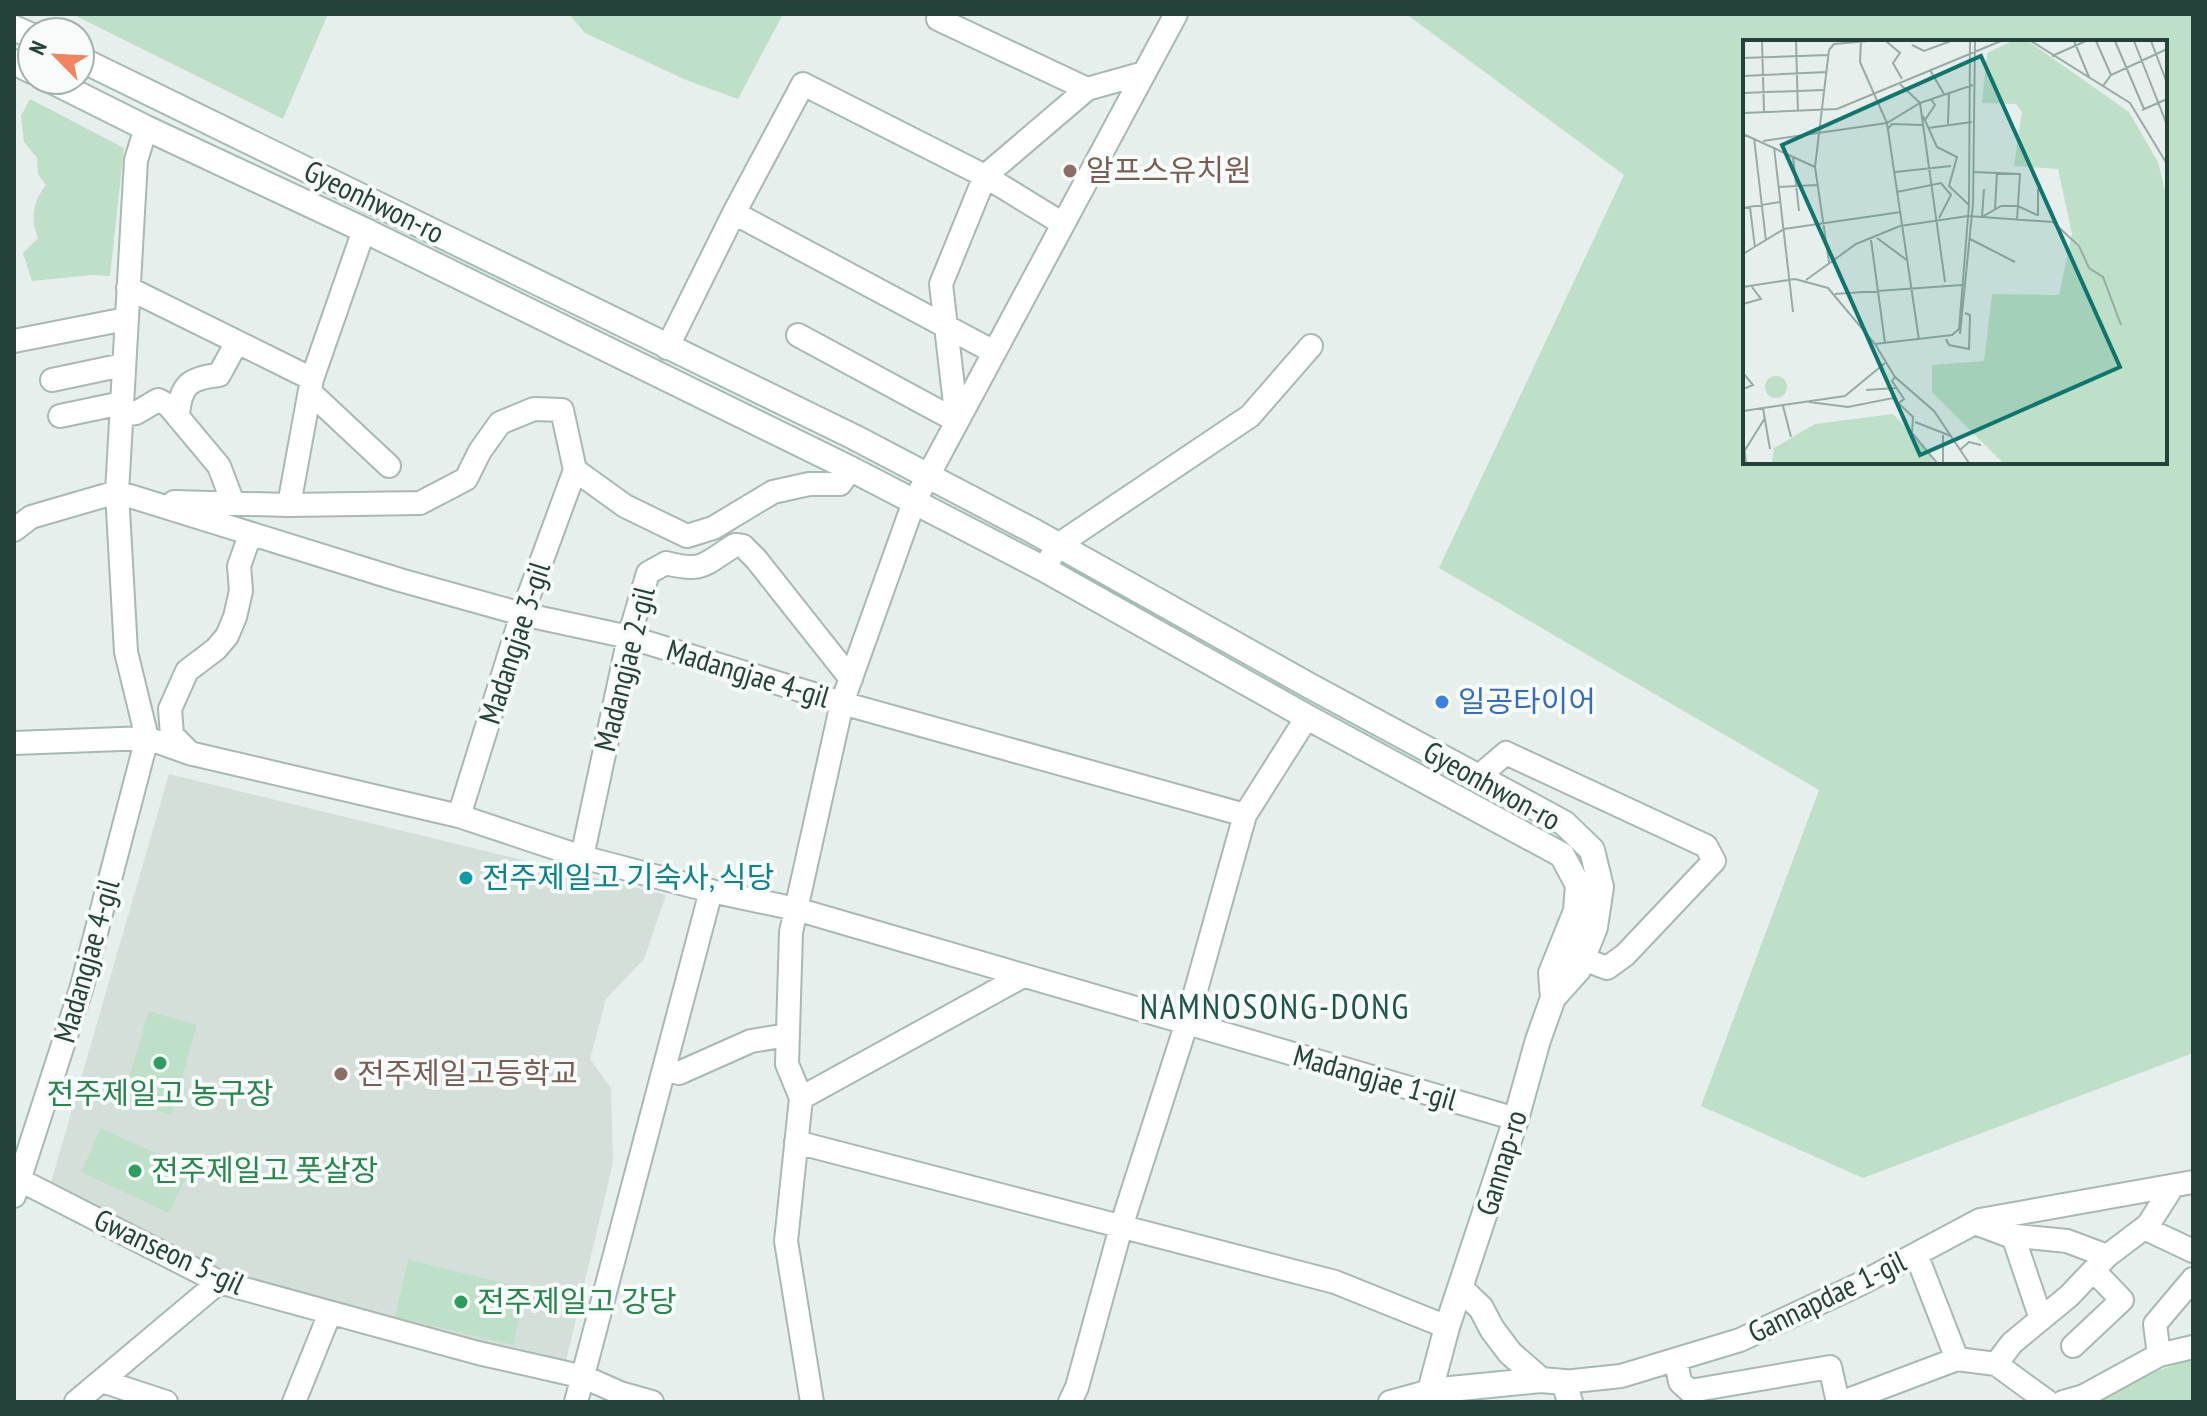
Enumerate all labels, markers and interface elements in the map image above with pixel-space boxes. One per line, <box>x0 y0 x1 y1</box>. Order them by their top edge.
north arrow <box>16 16 96 96</box>
text: N <box>23 37 53 59</box>
inset map <box>1743 40 2167 464</box>
street label: Gyeonhwon-ro <box>298 150 451 251</box>
place label: 알프스유치원 <box>1086 150 1252 189</box>
marker: 알프스유치원 <box>1061 162 1079 180</box>
street label: Madangjae 3-gil <box>469 557 558 729</box>
street label: Madangjae 2-gil <box>584 582 663 755</box>
street label: Madangjae 4-gil <box>662 629 835 716</box>
place label: 일공타이어 <box>1458 681 1596 720</box>
marker: 일공타이어 <box>1433 693 1451 711</box>
street label: Gyeonhwon-ro <box>1417 731 1568 838</box>
place label: 전주제일고 기숙사, 식당 <box>482 857 774 896</box>
marker: 전주제일고 기숙사, 식당 <box>457 869 475 887</box>
street label: Madangjae 4-gil <box>44 874 127 1047</box>
district label: NAMNOSONG-DONG <box>1140 984 1410 1028</box>
street label: Madangjae 1-gil <box>1289 1035 1462 1118</box>
place label: 전주제일고등학교 <box>357 1053 578 1092</box>
marker: 전주제일고 농구장 <box>151 1054 169 1072</box>
marker: 전주제일고등학교 <box>332 1065 350 1083</box>
place label: 전주제일고 농구장 <box>46 1073 274 1112</box>
street label: Gannap-ro <box>1466 1105 1535 1220</box>
place label: 전주제일고 풋살장 <box>151 1150 378 1189</box>
marker: 전주제일고 풋살장 <box>126 1162 144 1180</box>
street label: Gwanseon 5-gil <box>88 1199 251 1302</box>
street label: Gannapdae 1-gil <box>1741 1241 1912 1351</box>
place label: 전주제일고 강당 <box>477 1281 677 1320</box>
marker: 전주제일고 강당 <box>452 1293 470 1311</box>

